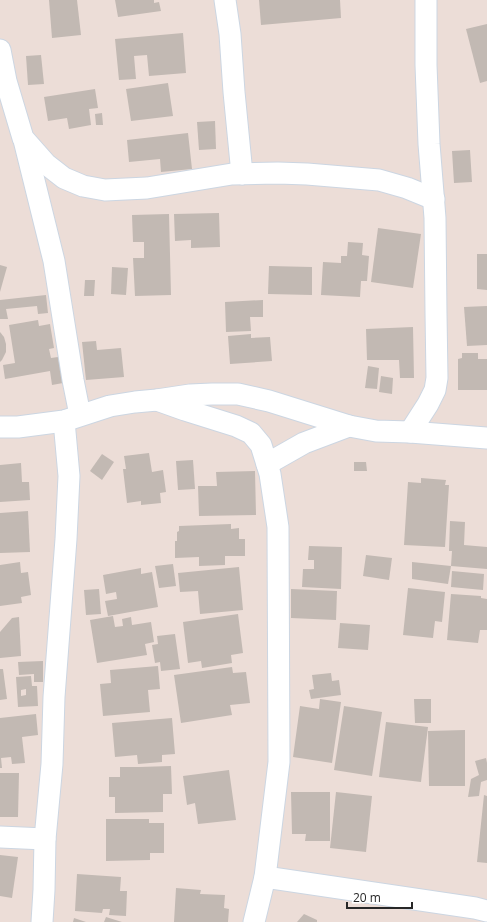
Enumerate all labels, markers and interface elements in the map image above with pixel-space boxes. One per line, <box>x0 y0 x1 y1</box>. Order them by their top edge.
scale bar <box>347 884 412 910</box>
text: 20 m <box>353 889 381 906</box>

